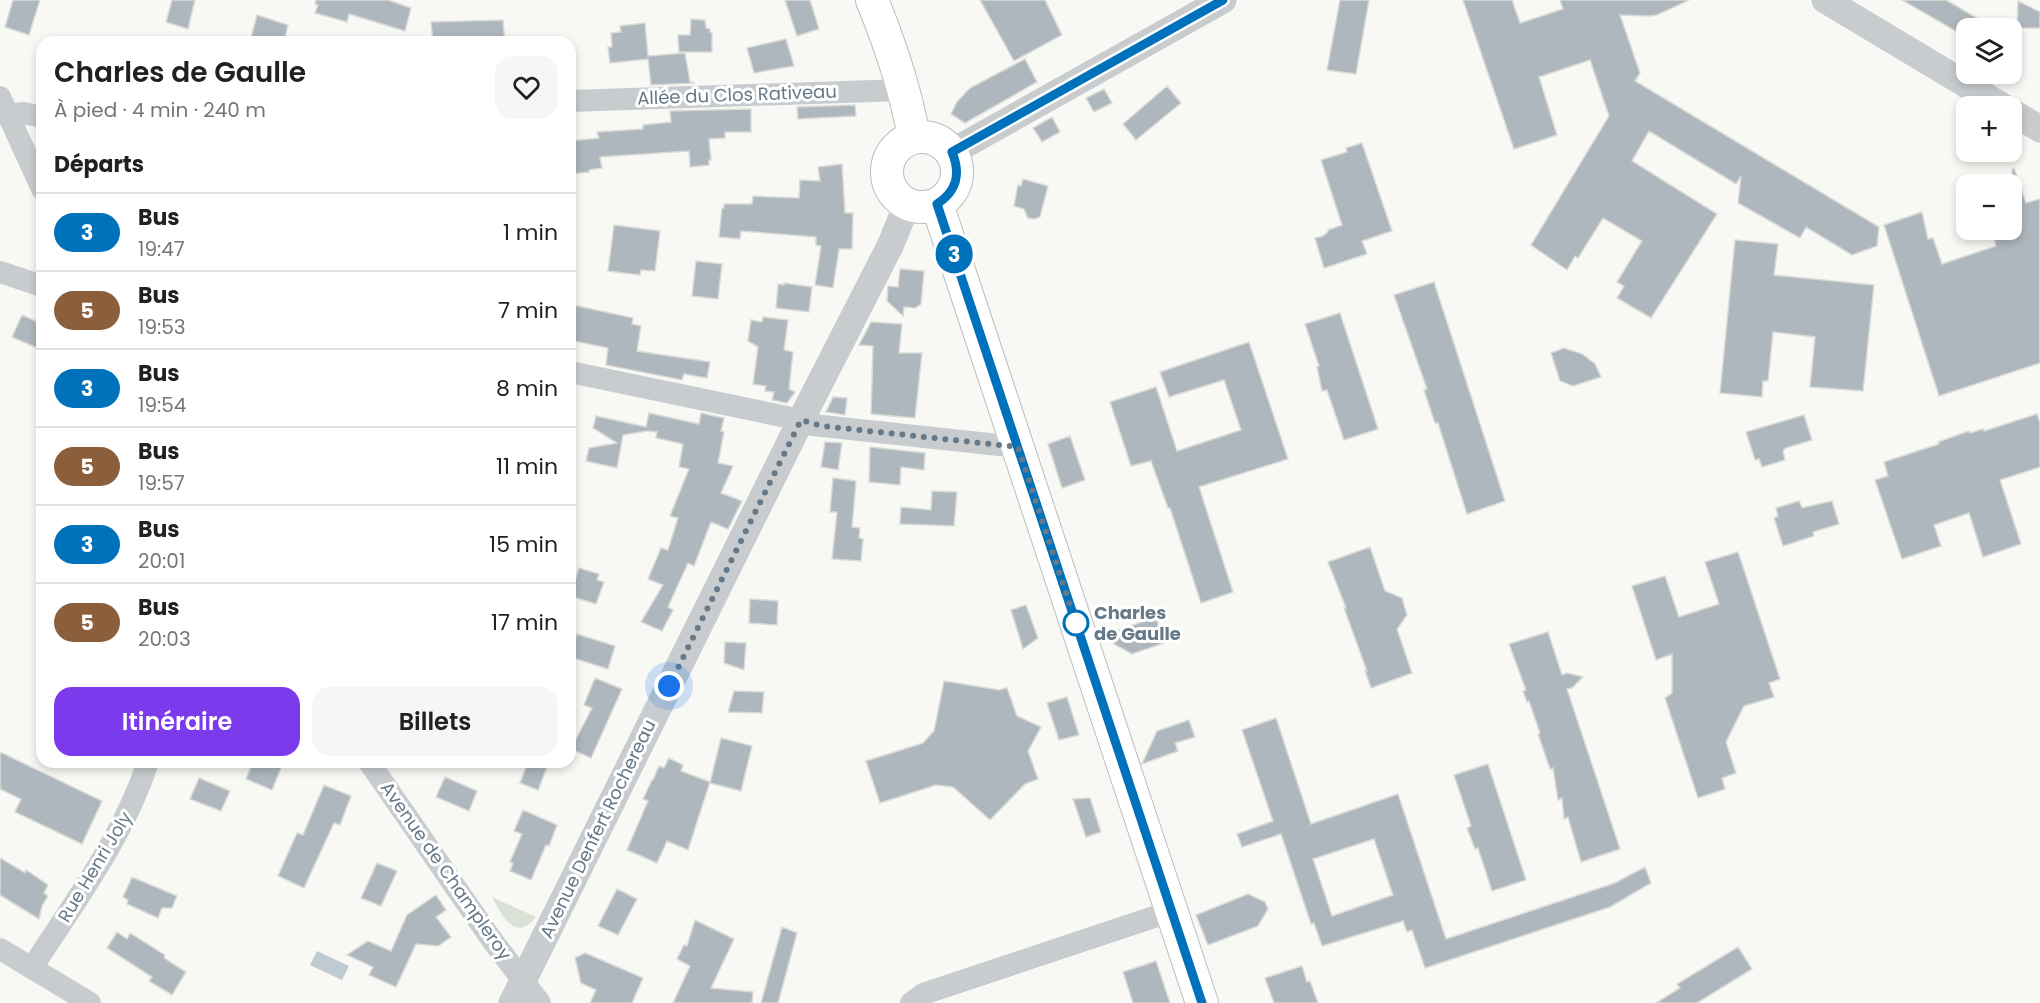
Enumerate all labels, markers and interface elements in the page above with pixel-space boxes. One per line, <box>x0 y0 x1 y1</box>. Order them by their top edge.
map controls <box>1956 18 2022 240</box>
button: layers <box>1956 18 2022 84</box>
text: Charles de Gaulle <box>54 53 306 92</box>
button: heart <box>495 56 558 119</box>
street label: Allée du Clos Rativeau <box>637 79 837 110</box>
text: À pied · 4 min · 240 m <box>54 96 266 124</box>
button: + <box>1956 96 2022 162</box>
text: Départs <box>54 149 144 180</box>
button: − <box>1956 174 2022 240</box>
text: Bus <box>138 202 180 233</box>
text: 1 min <box>503 217 558 248</box>
text: 3 <box>81 218 93 247</box>
line badge: 3 <box>934 234 974 274</box>
text: 19:47 <box>138 235 185 263</box>
text: 3 <box>948 240 960 269</box>
text: Bus <box>138 280 180 311</box>
text: 7 min <box>498 295 558 326</box>
text: 5 <box>80 296 94 325</box>
text: 19:53 <box>138 313 186 341</box>
text: Bus <box>138 358 180 389</box>
text: 8 min <box>496 373 558 404</box>
text: 3 <box>81 374 93 403</box>
text: 19:54 <box>138 391 186 419</box>
text: Bus <box>138 436 180 467</box>
text: 11 min <box>496 451 558 482</box>
text: 5 <box>80 452 94 481</box>
text: 19:57 <box>138 469 185 497</box>
text: Bus <box>138 514 180 545</box>
text: 15 min <box>489 529 558 560</box>
text: 3 <box>81 530 93 559</box>
text: 20:01 <box>138 547 185 575</box>
text: Bus <box>138 592 180 623</box>
place label: Charles de Gaulle <box>1094 600 1181 646</box>
text: 17 min <box>491 607 558 638</box>
text: 5 <box>80 608 94 637</box>
marker: Charles de Gaulle <box>1063 610 1089 636</box>
text: 20:03 <box>138 625 191 653</box>
your location <box>654 671 684 701</box>
button: Itinéraire <box>54 687 300 756</box>
button: Billets <box>312 687 558 756</box>
street label: Avenue Denfert Rochereau <box>534 715 662 942</box>
street label: Avenue de Champleroy <box>375 776 518 965</box>
street label: Rue Henri Joly <box>52 807 138 927</box>

